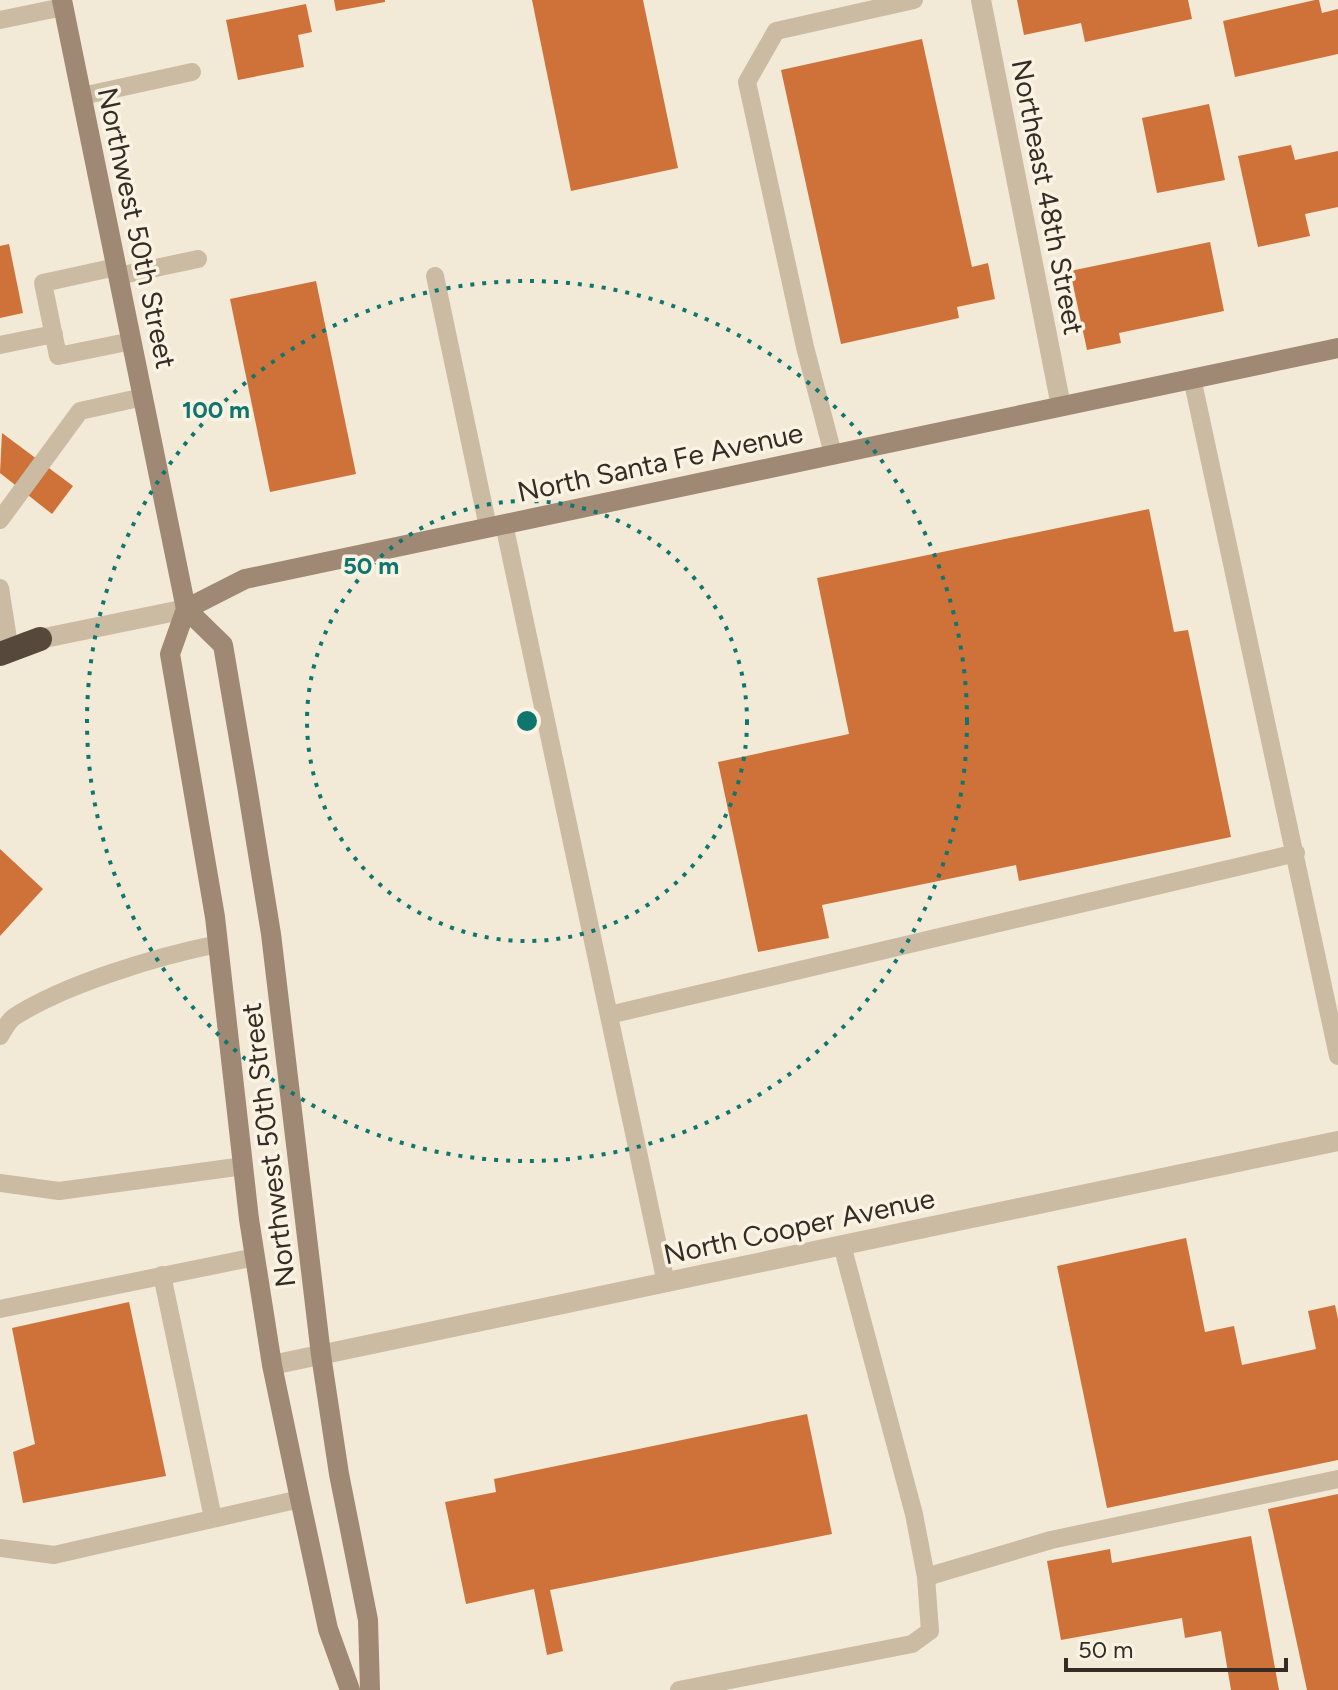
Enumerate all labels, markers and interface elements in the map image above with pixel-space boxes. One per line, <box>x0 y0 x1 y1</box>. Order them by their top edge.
street label: Northeast 48th Street <box>1005 56 1091 338</box>
street label: Northwest 50th Street <box>91 84 183 372</box>
text: 100 m <box>182 395 250 424</box>
street label: North Santa Fe Avenue <box>514 415 806 509</box>
text: 50 m <box>343 551 399 580</box>
centre of rings <box>513 707 541 735</box>
street label: Northwest 50th Street <box>234 1001 302 1289</box>
street label: North Cooper Avenue <box>660 1181 938 1271</box>
scale bar <box>1066 1622 1286 1672</box>
text: 50 m <box>1078 1635 1134 1664</box>

